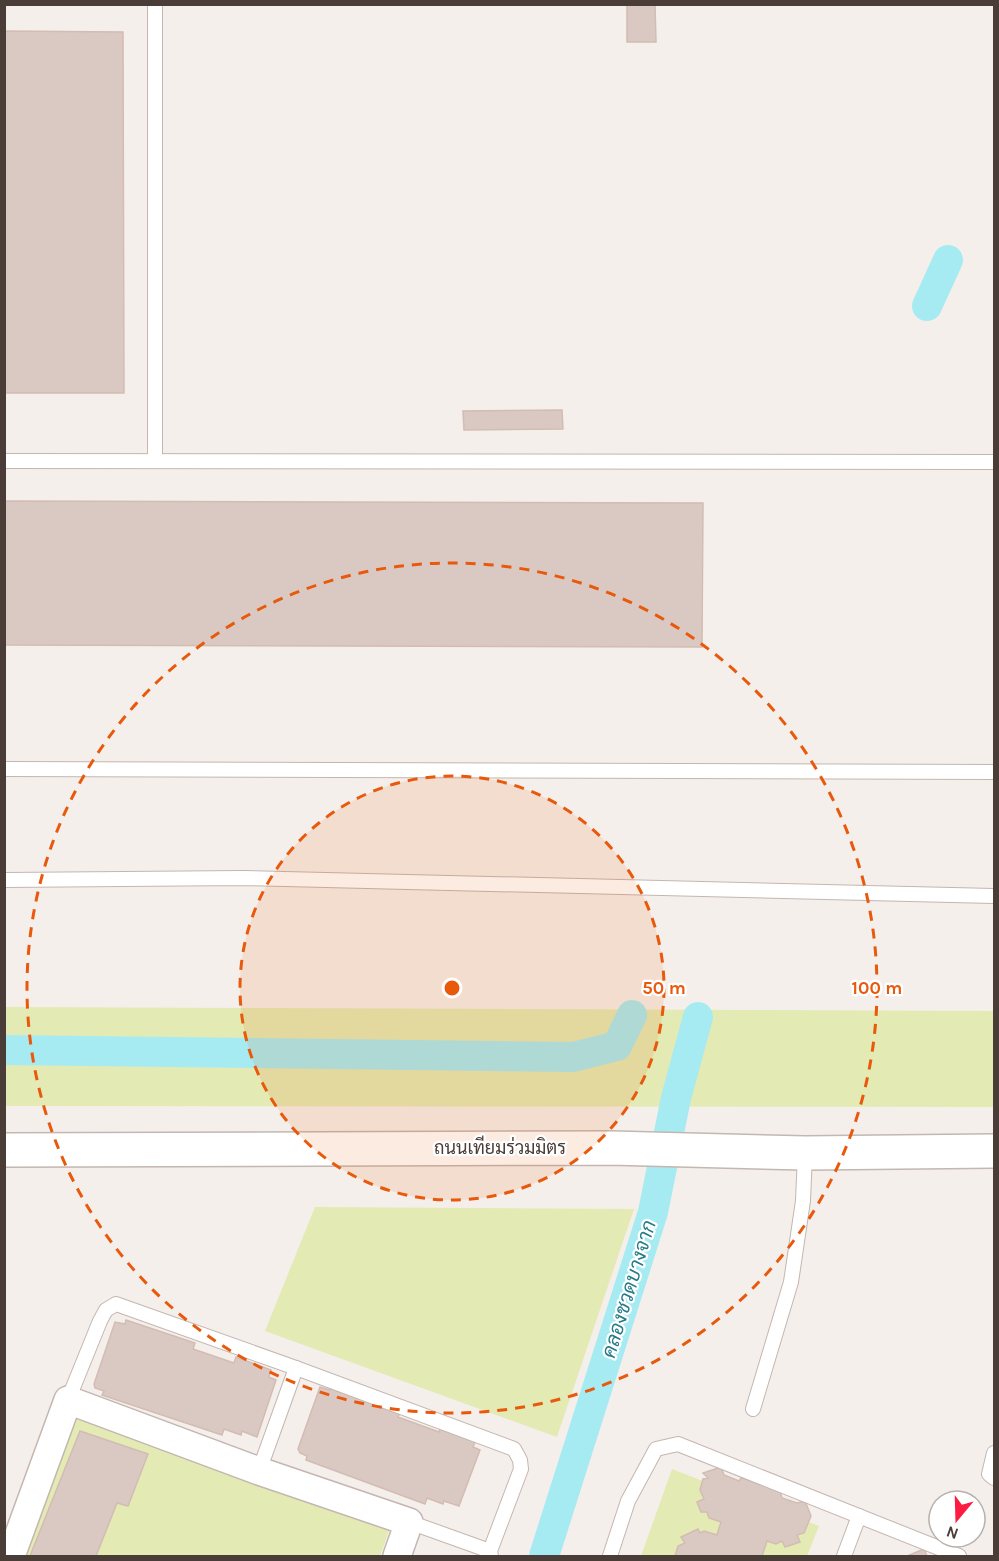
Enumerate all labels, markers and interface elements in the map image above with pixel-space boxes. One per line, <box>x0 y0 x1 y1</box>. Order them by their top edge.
text: 50 m <box>642 977 686 999</box>
text: 100 m <box>852 977 902 999</box>
centre of rings <box>442 978 462 998</box>
street label: ถนนเทียมร่วมมิตร <box>434 1135 566 1159</box>
water label: คลองชวดบางจาก <box>597 1217 661 1361</box>
north arrow <box>927 1489 987 1549</box>
text: N <box>944 1522 961 1544</box>

